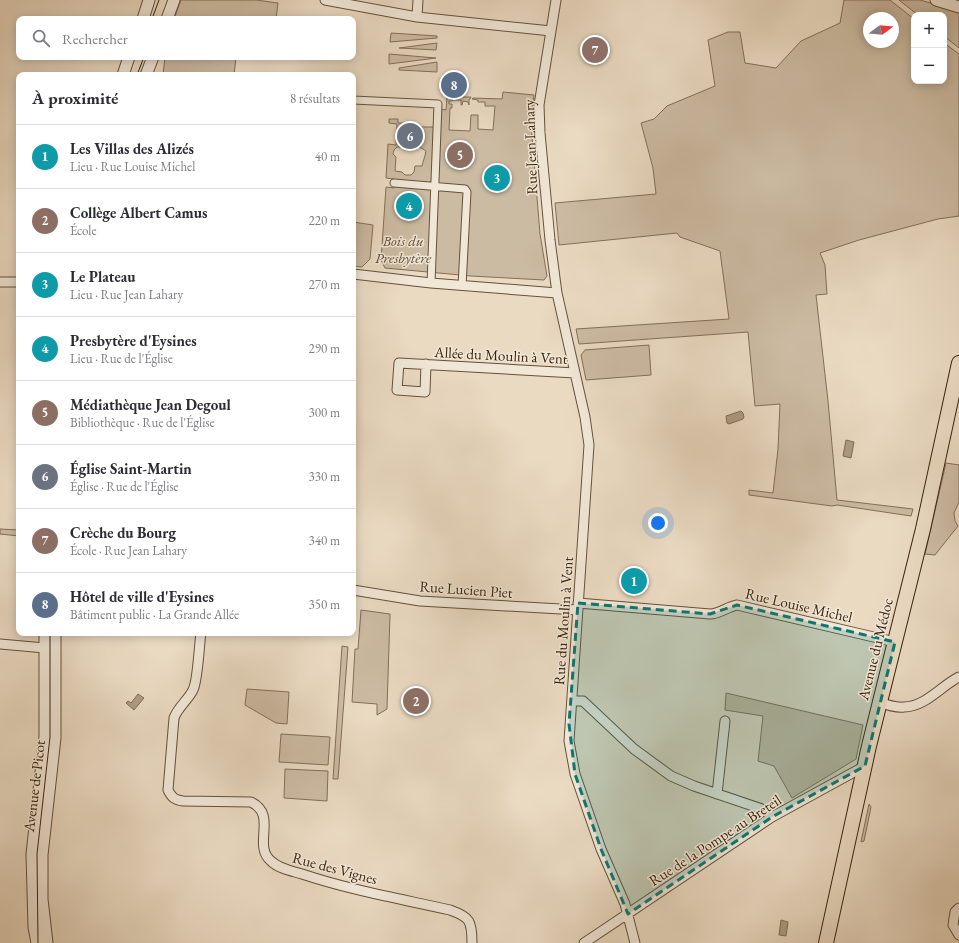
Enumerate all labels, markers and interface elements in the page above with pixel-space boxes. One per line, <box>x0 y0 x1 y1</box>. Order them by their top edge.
north arrow <box>863 12 899 48</box>
map controls <box>911 12 947 84</box>
button: + <box>911 12 947 48</box>
search box <box>16 16 356 60</box>
icon: search <box>30 27 52 49</box>
text: Rechercher <box>62 29 128 48</box>
pin: 7 <box>582 35 608 65</box>
button: − <box>911 48 947 84</box>
pin: 8 <box>441 70 467 100</box>
text: À proximité <box>32 87 118 109</box>
text: 8 résultats <box>290 90 340 107</box>
street label: Rue Jean Lahary <box>519 99 541 195</box>
pin: 6 <box>397 121 423 151</box>
text: Les Villas des Alizés <box>70 139 194 158</box>
pin: 5 <box>447 140 473 170</box>
text: 1 <box>42 148 48 165</box>
text: 40 m <box>315 148 340 165</box>
text: Lieu · Rue Louise Michel <box>70 158 195 175</box>
pin: 3 <box>484 163 510 193</box>
pin: 4 <box>396 191 422 221</box>
text: Collège Albert Camus <box>70 203 207 222</box>
text: 2 <box>42 212 48 229</box>
text: 220 m <box>309 212 340 229</box>
text: École <box>70 222 96 239</box>
park label: Bois du Presbytère <box>375 231 432 267</box>
text: Le Plateau <box>70 267 136 286</box>
text: 3 <box>42 276 48 293</box>
text: 270 m <box>309 276 340 293</box>
text: Lieu · Rue Jean Lahary <box>70 286 183 303</box>
text: Presbytère d'Eysines <box>70 331 197 350</box>
text: 4 <box>42 340 48 357</box>
text: 290 m <box>309 340 340 357</box>
street label: Allée du Moulin à Vent <box>433 342 568 368</box>
text: Lieu · Rue de l'Église <box>70 350 173 367</box>
text: Médiathèque Jean Degoul <box>70 395 231 414</box>
text: 5 <box>42 404 48 421</box>
text: 300 m <box>309 404 340 421</box>
text: Bibliothèque · Rue de l'Église <box>70 414 215 431</box>
text: Église Saint-Martin <box>70 459 192 478</box>
text: 6 <box>42 468 48 485</box>
text: 330 m <box>309 468 340 485</box>
text: Église · Rue de l'Église <box>70 478 179 495</box>
your location <box>648 513 668 533</box>
text: Crèche du Bourg <box>70 523 176 542</box>
text: 7 <box>42 532 48 549</box>
text: 340 m <box>309 532 340 549</box>
text: École · Rue Jean Lahary <box>70 542 187 559</box>
street label: Rue du Moulin à Vent <box>549 556 577 686</box>
pin: 1 <box>621 566 647 596</box>
street label: Rue Lucien Piet <box>419 576 513 602</box>
street label: Rue Louise Michel <box>744 583 855 627</box>
text: Hôtel de ville d'Eysines <box>70 587 214 606</box>
text: 8 <box>42 596 48 613</box>
text: 350 m <box>309 596 340 613</box>
street label: Avenue du Médoc <box>853 596 897 703</box>
text: Bâtiment public · La Grande Allée <box>70 606 239 623</box>
pin: 2 <box>403 686 429 716</box>
street label: Avenue de Picot <box>19 739 49 834</box>
street label: Rue de la Pompe au Breteil <box>645 790 785 890</box>
street label: Rue des Vignes <box>290 848 380 889</box>

